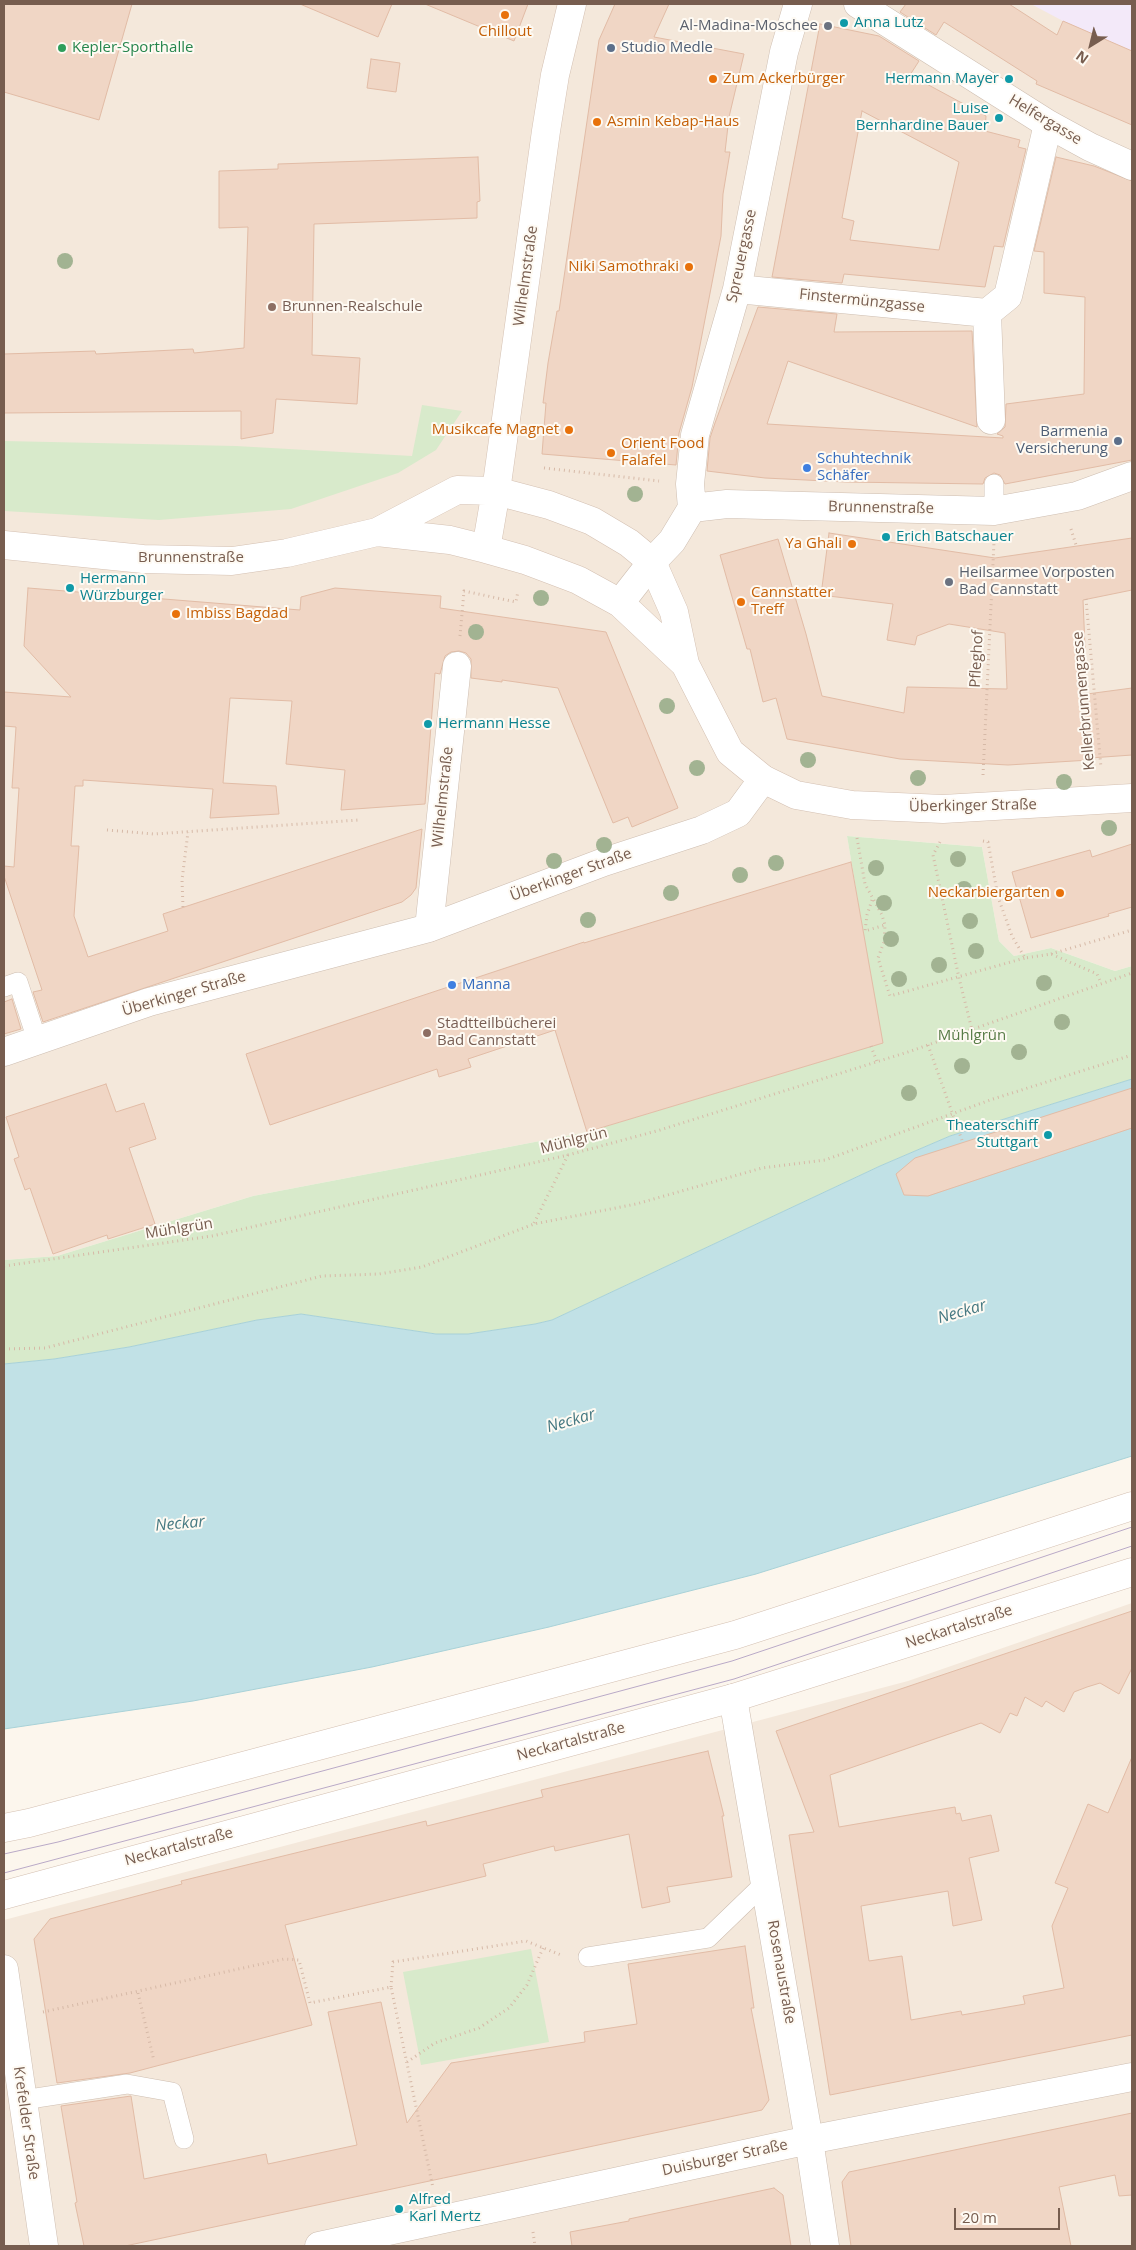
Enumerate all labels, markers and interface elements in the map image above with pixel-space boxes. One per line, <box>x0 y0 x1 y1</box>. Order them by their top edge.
marker: Chillout <box>499 9 511 21</box>
place label: Anna Lutz <box>854 14 924 32</box>
place label: Al-Madina-Moschee <box>680 17 818 35</box>
marker: Anna Lutz <box>838 17 850 29</box>
marker: Al-Madina-Moschee <box>822 20 834 32</box>
north arrow <box>1066 20 1116 70</box>
place label: Chillout <box>478 23 532 41</box>
place label: Kepler-Sporthalle <box>72 39 193 57</box>
place label: Studio Medle <box>621 39 713 57</box>
marker: Kepler-Sporthalle <box>56 42 68 54</box>
marker: Studio Medle <box>605 42 617 54</box>
text: N <box>1072 47 1092 69</box>
place label: Zum Ackerbürger <box>723 70 845 88</box>
place label: Hermann Mayer <box>885 70 999 88</box>
marker: Zum Ackerbürger <box>707 73 719 85</box>
marker: Hermann Mayer <box>1003 73 1015 85</box>
street label: Helfergasse <box>1005 91 1085 149</box>
place label: Luise Bernhardine Bauer <box>856 100 989 135</box>
marker: Luise Bernhardine Bauer <box>993 112 1005 124</box>
place label: Asmin Kebap-Haus <box>607 113 739 131</box>
marker: Asmin Kebap-Haus <box>591 116 603 128</box>
street label: Spreuergasse <box>723 208 761 304</box>
street label: Wilhelmstraße <box>510 225 542 327</box>
place label: Niki Samothraki <box>568 258 679 276</box>
marker: Niki Samothraki <box>683 261 695 273</box>
street label: Finstermünzgasse <box>798 285 926 317</box>
place label: Brunnen-Realschule <box>282 298 423 316</box>
marker: Brunnen-Realschule <box>266 301 278 313</box>
place label: Musikcafe Magnet <box>432 421 559 439</box>
place label: Barmenia Versicherung <box>1016 423 1108 458</box>
marker: Musikcafe Magnet <box>563 424 575 436</box>
place label: Orient Food Falafel <box>621 435 704 470</box>
marker: Barmenia Versicherung <box>1112 435 1124 447</box>
marker: Orient Food Falafel <box>605 447 617 459</box>
place label: Schuhtechnik Schäfer <box>817 450 911 485</box>
marker: Schuhtechnik Schäfer <box>801 462 813 474</box>
street label: Brunnenstraße <box>828 498 934 518</box>
place label: Erich Batschauer <box>896 528 1014 546</box>
marker: Erich Batschauer <box>880 531 892 543</box>
place label: Ya Ghali <box>785 535 842 553</box>
marker: Ya Ghali <box>846 538 858 550</box>
street label: Brunnenstraße <box>138 549 244 567</box>
place label: Heilsarmee Vorposten Bad Cannstatt <box>959 564 1115 599</box>
place label: Hermann Würzburger <box>80 570 163 605</box>
marker: Heilsarmee Vorposten Bad Cannstatt <box>943 576 955 588</box>
marker: Hermann Würzburger <box>64 582 76 594</box>
place label: Cannstatter Treff <box>751 584 833 619</box>
marker: Cannstatter Treff <box>735 596 747 608</box>
place label: Imbiss Bagdad <box>186 605 288 623</box>
marker: Imbiss Bagdad <box>170 608 182 620</box>
street label: Pfleghof <box>967 630 987 688</box>
street label: Kellerbrunnengasse <box>1069 631 1099 771</box>
place label: Hermann Hesse <box>438 715 550 733</box>
marker: Hermann Hesse <box>422 718 434 730</box>
street label: Wilhelmstraße <box>429 746 457 848</box>
street label: Überkinger Straße <box>909 796 1037 816</box>
street label: Überkinger Straße <box>508 845 634 905</box>
place label: Neckarbiergarten <box>928 884 1050 902</box>
marker: Neckarbiergarten <box>1054 887 1066 899</box>
street label: Überkinger Straße <box>120 968 248 1020</box>
place label: Manna <box>462 976 511 994</box>
marker: Manna <box>446 979 458 991</box>
place label: Stadtteilbücherei Bad Cannstatt <box>437 1015 556 1050</box>
marker: Stadtteilbücherei Bad Cannstatt <box>421 1027 433 1039</box>
park label: Mühlgrün <box>938 1027 1006 1045</box>
place label: Theaterschiff Stuttgart <box>946 1117 1038 1152</box>
street label: Mühlgrün <box>539 1124 609 1158</box>
marker: Theaterschiff Stuttgart <box>1042 1129 1054 1141</box>
street label: Mühlgrün <box>144 1215 214 1243</box>
water label: Neckar <box>935 1296 989 1328</box>
water label: Neckar <box>544 1405 598 1437</box>
water label: Neckar <box>154 1512 206 1536</box>
street label: Neckartalstraße <box>903 1601 1015 1653</box>
street label: Neckartalstraße <box>515 1719 627 1765</box>
street label: Neckartalstraße <box>123 1824 235 1870</box>
street label: Rosenaustraße <box>763 1919 799 2025</box>
street label: Krefelder Straße <box>9 2065 43 2181</box>
street label: Duisburger Straße <box>661 2136 789 2180</box>
place label: Alfred Karl Mertz <box>409 2191 481 2226</box>
scale bar <box>956 2198 1062 2230</box>
marker: Alfred Karl Mertz <box>393 2203 405 2215</box>
text: 20 m <box>962 2207 997 2227</box>

